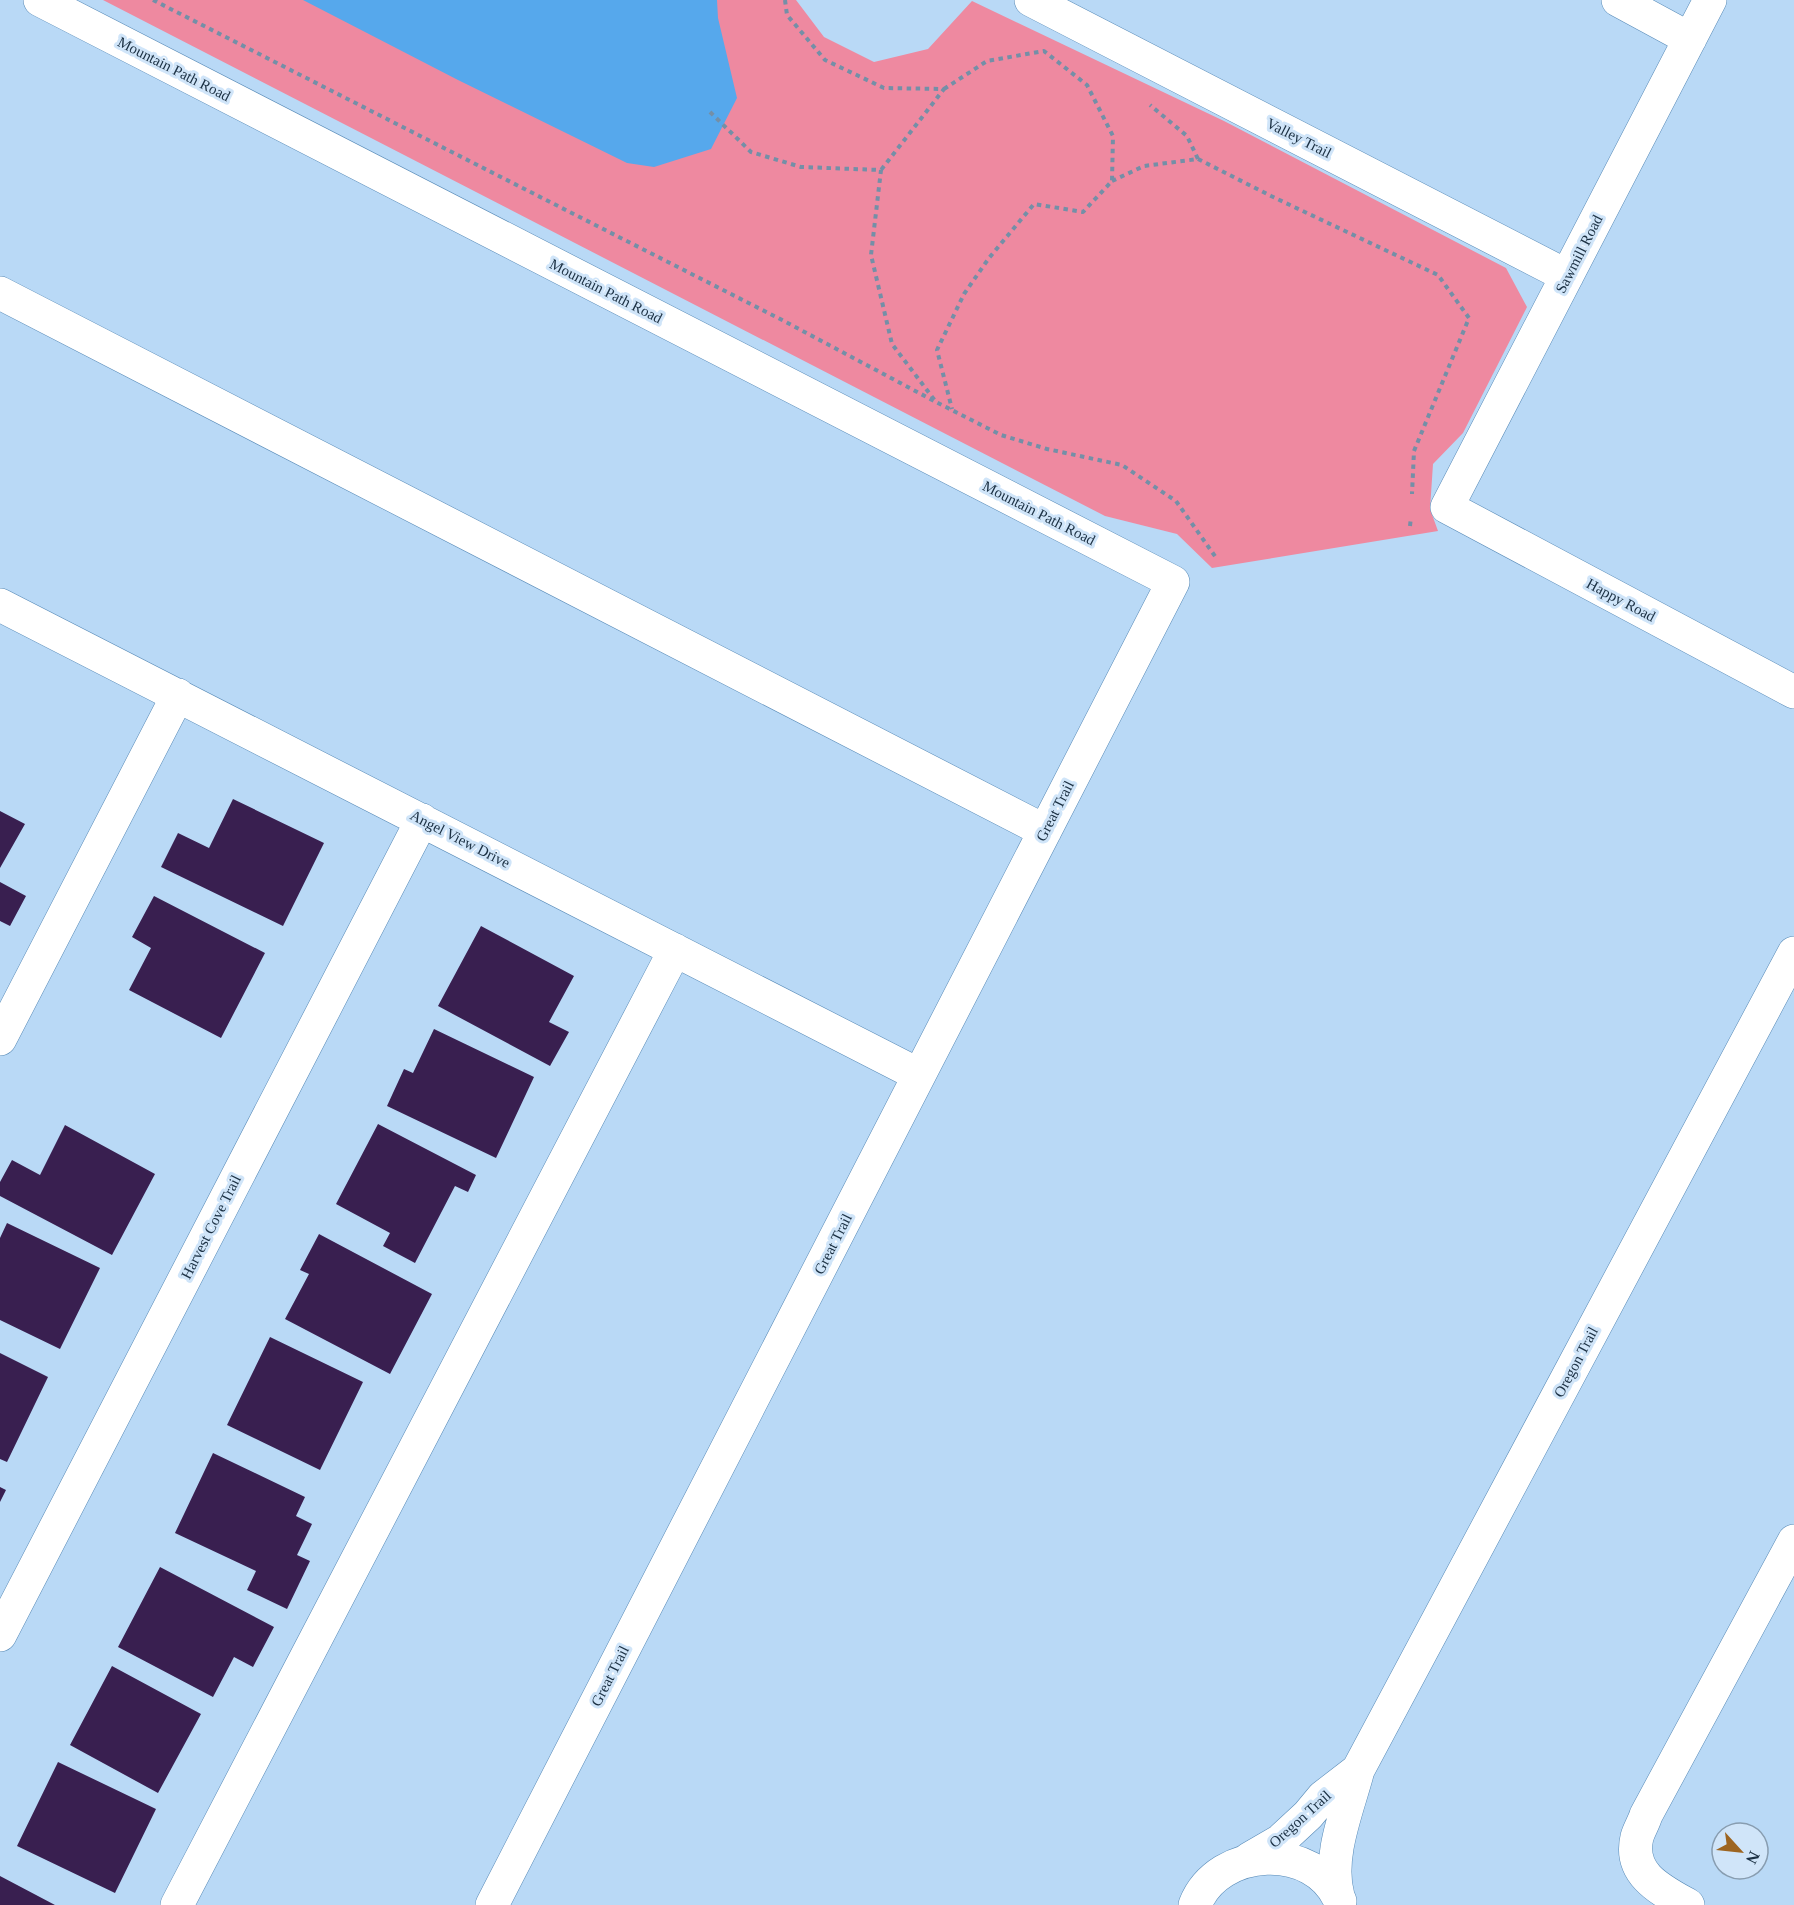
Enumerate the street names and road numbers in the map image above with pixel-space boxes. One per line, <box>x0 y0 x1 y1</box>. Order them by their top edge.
street label: Mountain Path Road <box>115 34 233 105</box>
street label: Valley Trail <box>1264 115 1334 161</box>
street label: Sawmill Road <box>1552 212 1606 296</box>
street label: Mountain Path Road <box>547 256 665 327</box>
street label: Mountain Path Road <box>980 478 1098 549</box>
street label: Happy Road <box>1584 575 1658 625</box>
street label: Great Trail <box>1033 778 1077 844</box>
street label: Angel View Drive <box>408 807 513 871</box>
street label: Harvest Cove Trail <box>178 1173 244 1281</box>
street label: Great Trail <box>811 1211 855 1277</box>
street label: Oregon Trail <box>1551 1324 1601 1400</box>
street label: Great Trail <box>588 1643 632 1709</box>
street label: Oregon Trail <box>1266 1787 1334 1851</box>

